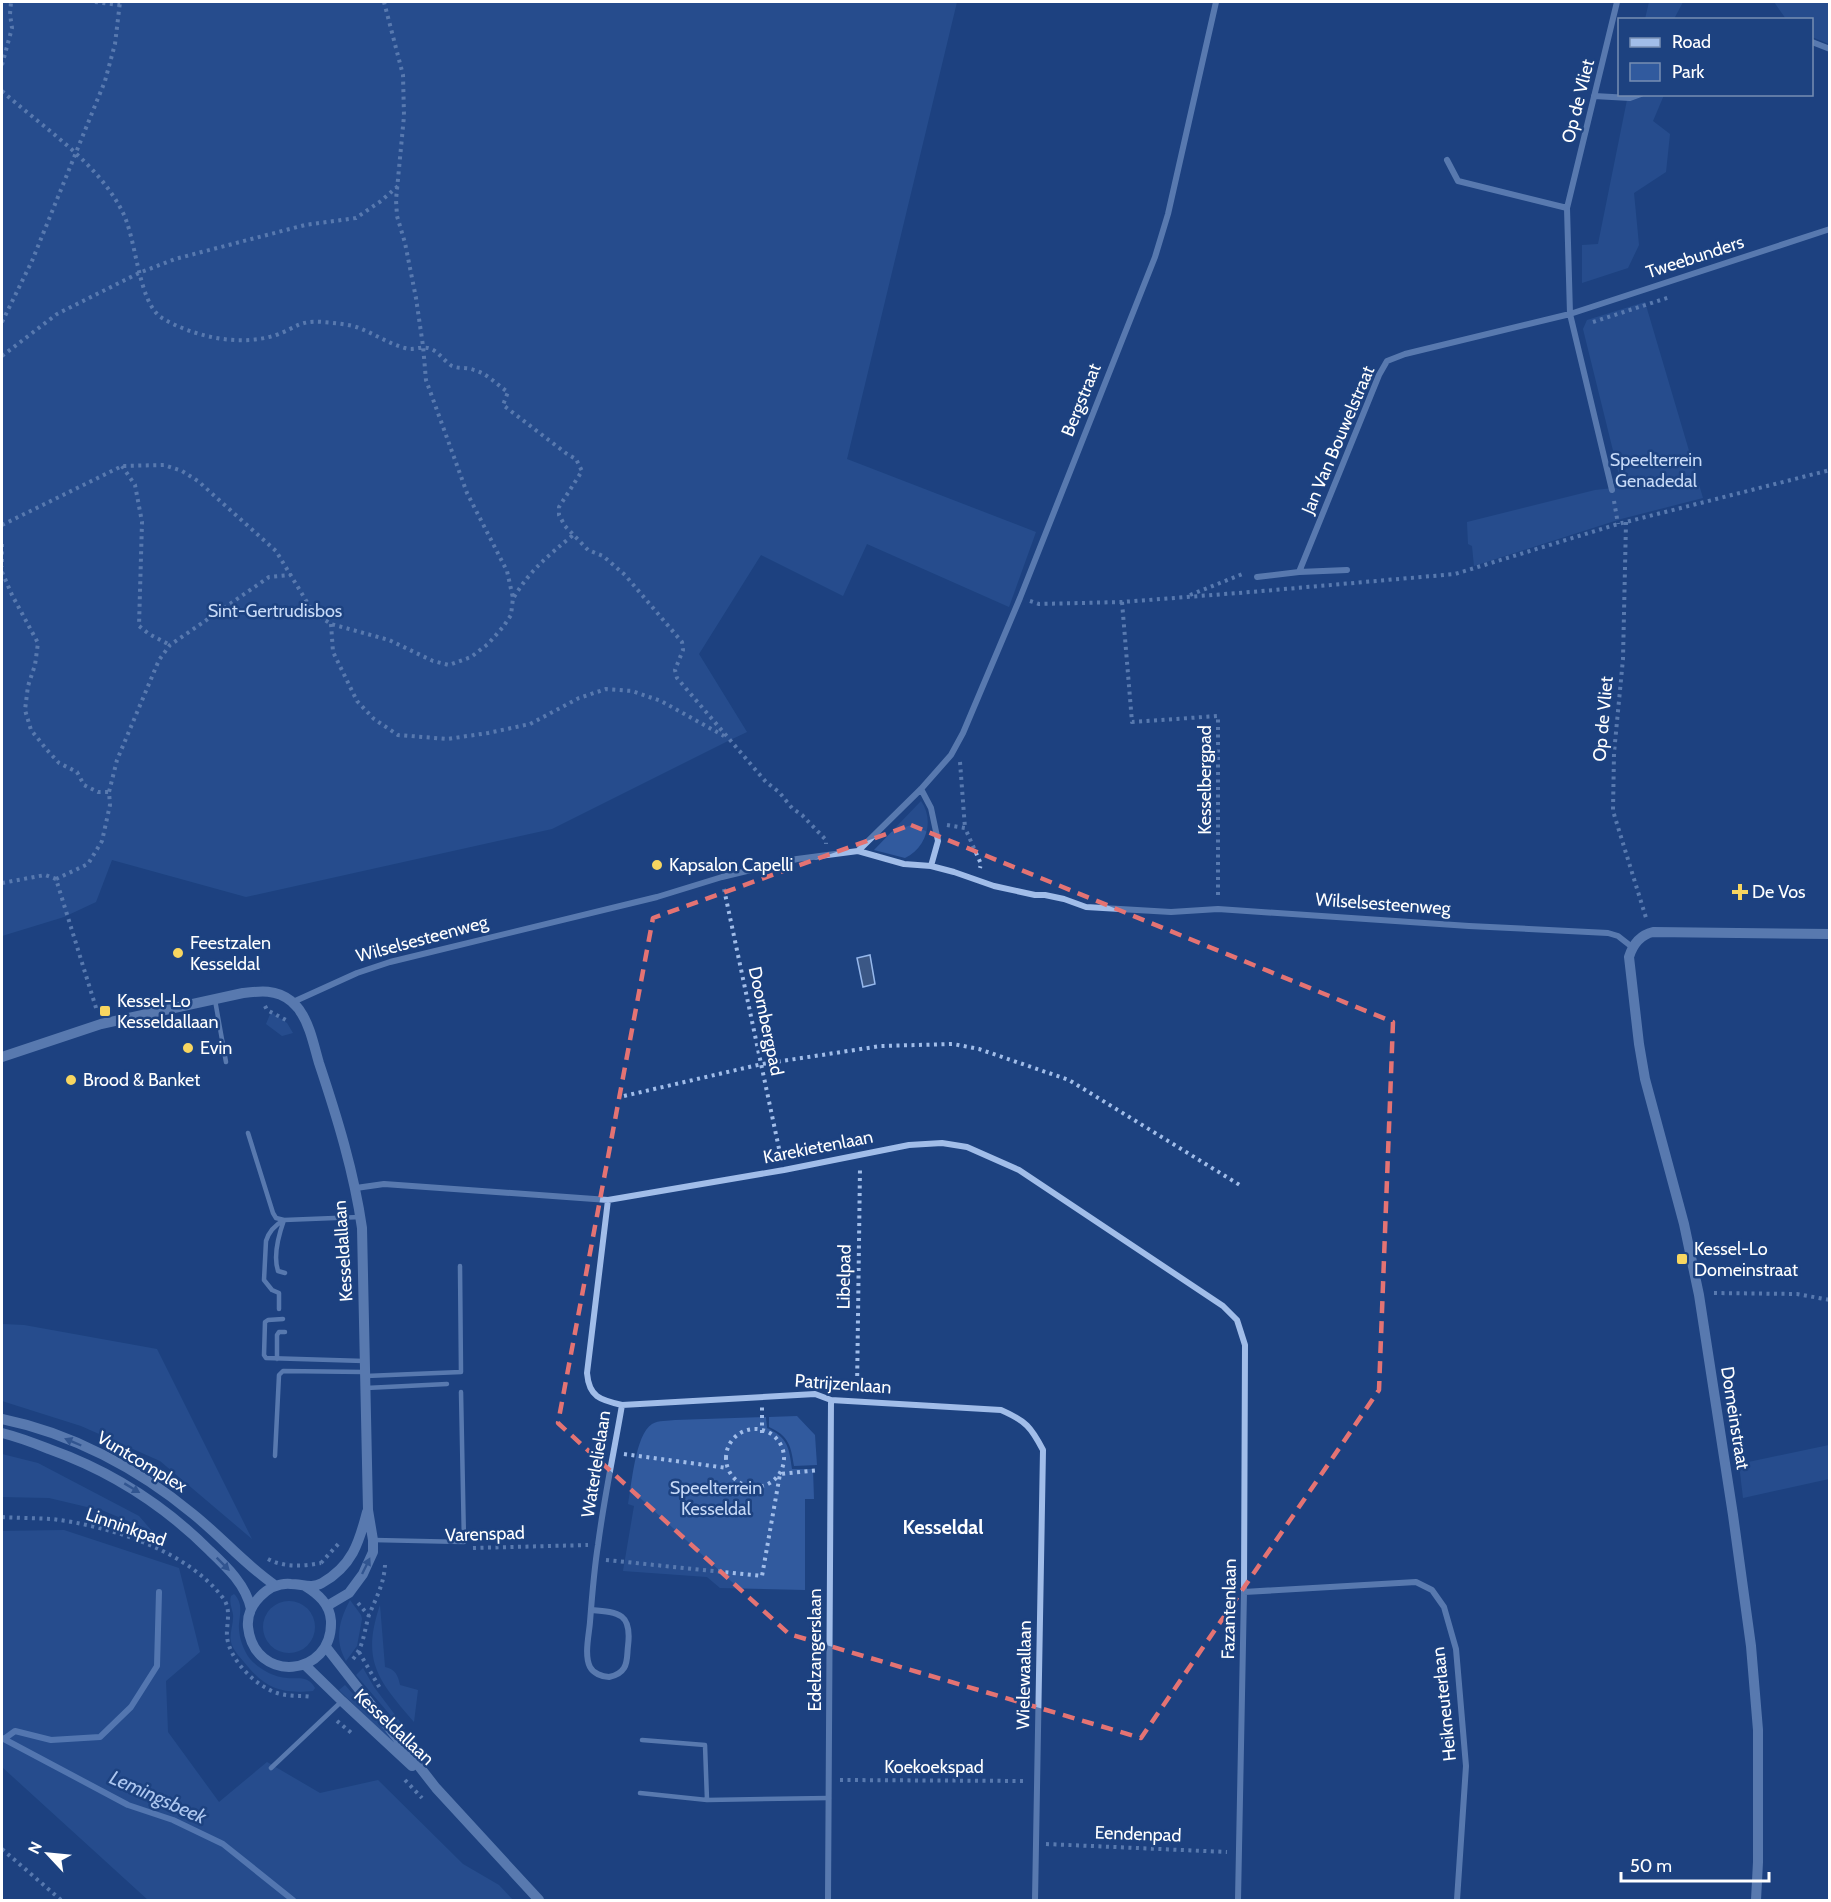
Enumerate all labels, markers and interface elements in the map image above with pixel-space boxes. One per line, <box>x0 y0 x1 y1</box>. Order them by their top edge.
legend <box>1618 18 1813 96</box>
text: Road <box>1672 31 1711 53</box>
street label: Op de Vliet <box>1557 57 1599 145</box>
text: Park <box>1672 61 1705 83</box>
street label: Tweebunders <box>1643 231 1747 283</box>
street label: Bergstraat <box>1056 360 1106 440</box>
street label: Jan Van Bouwelstraat <box>1296 363 1379 518</box>
park label: Speelterrein Genadedal <box>1610 449 1702 492</box>
park label: Sint-Gertrudisbos <box>208 600 342 622</box>
street label: Op de Vliet <box>1588 676 1618 762</box>
street label: Kesselbergpad <box>1194 725 1216 835</box>
place label: Kapsalon Capelli <box>669 854 793 876</box>
marker: Kapsalon Capelli <box>650 858 664 872</box>
place label: De Vos <box>1752 881 1806 903</box>
marker: De Vos <box>1733 885 1747 899</box>
street label: Wilselsesteenweg <box>1315 888 1452 920</box>
street label: Wilselsesteenweg <box>354 911 491 967</box>
place label: Feestzalen Kesseldal <box>190 932 271 975</box>
marker: Feestzalen Kesseldal <box>171 946 185 960</box>
street label: Doornbergpad <box>744 964 788 1078</box>
place label: Kessel-Lo Kesseldallaan <box>117 990 219 1033</box>
marker: Kessel-Lo Kesseldallaan <box>98 1004 112 1018</box>
place label: Evin <box>200 1037 232 1059</box>
marker: Evin <box>181 1041 195 1055</box>
place label: Brood & Banket <box>83 1069 200 1091</box>
marker: Brood & Banket <box>64 1073 78 1087</box>
street label: Karekietenlaan <box>761 1126 875 1168</box>
street label: Kesseldallaan <box>328 1200 358 1302</box>
place label: Kessel-Lo Domeinstraat <box>1694 1238 1798 1281</box>
street label: Libelpad <box>832 1244 856 1310</box>
marker: Kessel-Lo Domeinstraat <box>1675 1252 1689 1266</box>
street label: Domeinstraat <box>1716 1365 1754 1471</box>
street label: Patrijzenlaan <box>794 1370 892 1398</box>
street label: Waterlelielaan <box>577 1409 615 1519</box>
street label: Vuntcomplex <box>93 1426 191 1498</box>
one-way arrow <box>63 1437 81 1447</box>
park label: Speelterrein Kesseldal <box>670 1477 762 1520</box>
one-way arrow <box>124 1483 141 1493</box>
street label: Linninkpad <box>83 1503 169 1551</box>
district label: Kesseldal <box>902 1515 984 1539</box>
street label: Varenspad <box>445 1522 525 1546</box>
one-way arrow <box>216 1556 230 1570</box>
one-way arrow <box>362 1557 371 1574</box>
street label: Fazantenlaan <box>1217 1558 1241 1660</box>
street label: Edelzangerslaan <box>804 1588 826 1712</box>
street label: Wielewaallaan <box>1012 1620 1036 1730</box>
street label: Heikneuterlaan <box>1427 1646 1461 1762</box>
street label: Kesseldallaan <box>349 1684 439 1770</box>
street label: Koekoekspad <box>884 1756 984 1778</box>
water label: Lemingsbeek <box>106 1765 211 1830</box>
street label: Eendenpad <box>1094 1821 1182 1847</box>
north arrow <box>18 1824 78 1884</box>
text: N <box>24 1838 46 1857</box>
scale bar <box>1621 1845 1770 1883</box>
text: 50 m <box>1630 1855 1672 1877</box>

